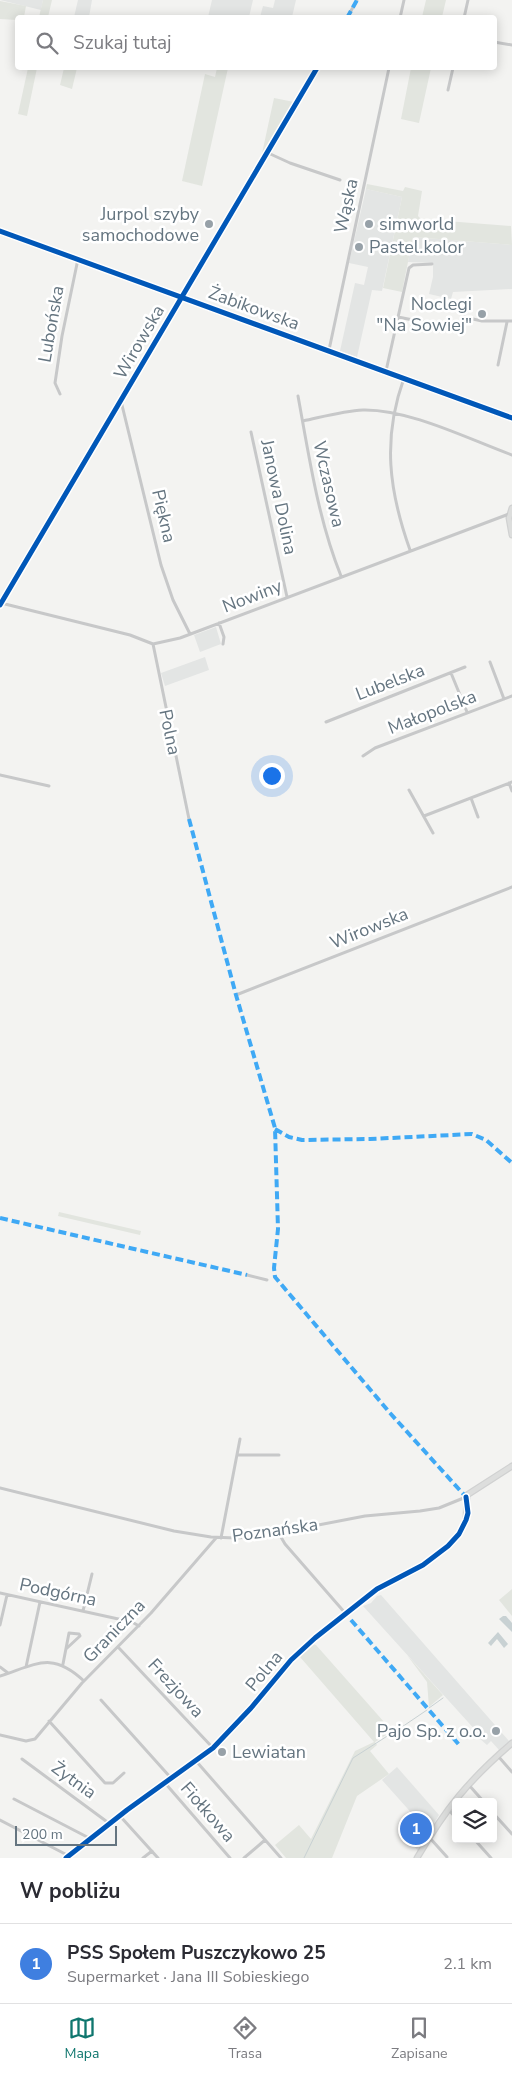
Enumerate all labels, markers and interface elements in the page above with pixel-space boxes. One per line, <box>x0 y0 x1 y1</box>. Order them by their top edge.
search box <box>15 15 497 70</box>
icon: search <box>33 29 61 57</box>
text: Szukaj tutaj <box>73 30 172 56</box>
street label: Wąska <box>328 176 364 236</box>
place label: Jurpol szyby samochodowe <box>82 202 200 247</box>
place label: simworld <box>379 212 454 236</box>
marker: Jurpol szyby samochodowe <box>203 218 215 230</box>
marker: simworld <box>363 218 375 230</box>
place label: Pastel.kolor <box>369 235 464 259</box>
marker: Pastel.kolor <box>353 241 365 253</box>
street label: Żabikowska <box>205 280 303 336</box>
street label: Lubońska <box>32 284 70 364</box>
place label: Noclegi "Na Sowiej" <box>376 292 472 337</box>
street label: Wirowska <box>108 300 170 384</box>
marker: Noclegi "Na Sowiej" <box>476 308 488 320</box>
street label: Janowa Dolina <box>255 436 303 557</box>
street label: Wczasowa <box>307 438 351 530</box>
street label: Piękna <box>146 487 182 545</box>
street label: Nowiny <box>219 573 286 618</box>
street label: Lubelska <box>352 658 428 706</box>
street label: Małopolska <box>384 684 480 740</box>
street label: Polna <box>153 707 187 757</box>
your location <box>259 763 285 789</box>
street label: Wirowska <box>326 901 412 955</box>
street label: Poznańska <box>231 1512 319 1548</box>
street label: Podgórna <box>17 1572 99 1612</box>
street label: Graniczna <box>78 1594 150 1668</box>
street label: Polna <box>240 1646 288 1696</box>
street label: Frezjowa <box>142 1653 210 1723</box>
place label: Pajo Sp. z o.o. <box>377 1719 486 1743</box>
marker: Pajo Sp. z o.o. <box>490 1725 502 1737</box>
place label: Lewiatan <box>232 1740 306 1764</box>
marker: Lewiatan <box>216 1746 228 1758</box>
street label: Żytnia <box>47 1756 101 1804</box>
street label: Fiołkowa <box>175 1777 241 1847</box>
map controls <box>452 1798 497 1843</box>
button: layers <box>452 1798 497 1843</box>
pin: 1 <box>400 1810 432 1848</box>
scale bar <box>15 1823 118 1846</box>
text: 200 m <box>22 1825 63 1844</box>
text: W pobliżu <box>20 1877 121 1905</box>
text: PSS Społem Puszczykowo 25 <box>67 1940 326 1966</box>
text: 1 <box>31 1953 41 1975</box>
text: 2.1 km <box>443 1953 492 1975</box>
text: Supermarket · Jana III Sobieskiego <box>67 1966 309 1988</box>
tab: Mapa <box>64 2014 99 2063</box>
tab: Trasa <box>228 2014 262 2063</box>
tab: Zapisane <box>391 2014 448 2063</box>

